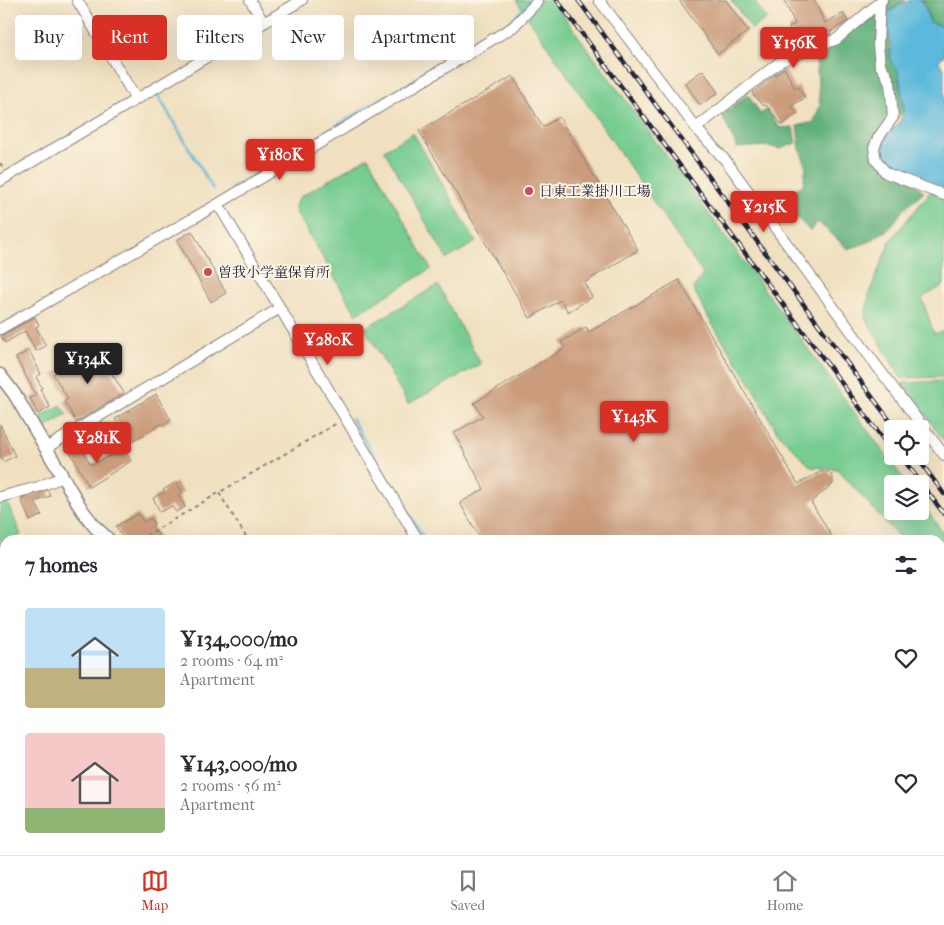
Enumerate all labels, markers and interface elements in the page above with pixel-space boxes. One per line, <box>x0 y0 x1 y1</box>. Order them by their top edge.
chip: Buy <box>15 15 82 60</box>
chip: Rent <box>92 15 167 60</box>
chip: Filters <box>177 15 262 60</box>
chip: New <box>272 15 344 60</box>
chip: Apartment <box>354 15 474 60</box>
pin: ¥156K <box>759 27 829 69</box>
text: ¥156K <box>771 33 817 52</box>
pin: ¥180K <box>245 138 315 181</box>
text: ¥180K <box>257 145 303 164</box>
place label: 日東工業掛川工場 <box>539 183 651 200</box>
marker: 日東工業掛川工場 <box>523 185 535 197</box>
pin: ¥215K <box>729 190 799 233</box>
text: ¥215K <box>742 197 786 216</box>
place label: 曽我小学童保育所 <box>218 264 330 281</box>
marker: 曽我小学童保育所 <box>202 266 214 278</box>
pin: ¥280K <box>293 324 363 366</box>
text: ¥280K <box>303 330 353 349</box>
pin: ¥134K <box>53 342 123 385</box>
text: ¥134K <box>65 349 111 368</box>
pin: ¥143K <box>599 400 669 443</box>
text: ¥143K <box>611 407 657 426</box>
map controls <box>884 420 929 520</box>
button: locate <box>884 420 929 465</box>
pin: ¥281K <box>62 422 132 464</box>
text: ¥281K <box>74 428 120 447</box>
button: layers <box>884 475 929 520</box>
icon: filters <box>892 551 920 579</box>
text: 7 homes <box>25 553 97 577</box>
text: ¥134,000/mo <box>180 627 298 651</box>
icon: home <box>65 628 125 688</box>
icon: heart <box>892 644 920 672</box>
text: 2 rooms · 64 m² <box>180 651 283 670</box>
text: Apartment <box>180 670 255 689</box>
text: ¥143,000/mo <box>180 752 297 776</box>
icon: home <box>65 753 125 813</box>
icon: heart <box>892 769 920 797</box>
text: 2 rooms · 56 m² <box>180 776 281 795</box>
text: Apartment <box>180 795 255 814</box>
tab: Map <box>141 867 169 914</box>
tab: Saved <box>450 867 485 914</box>
tab: Home <box>767 867 803 914</box>

